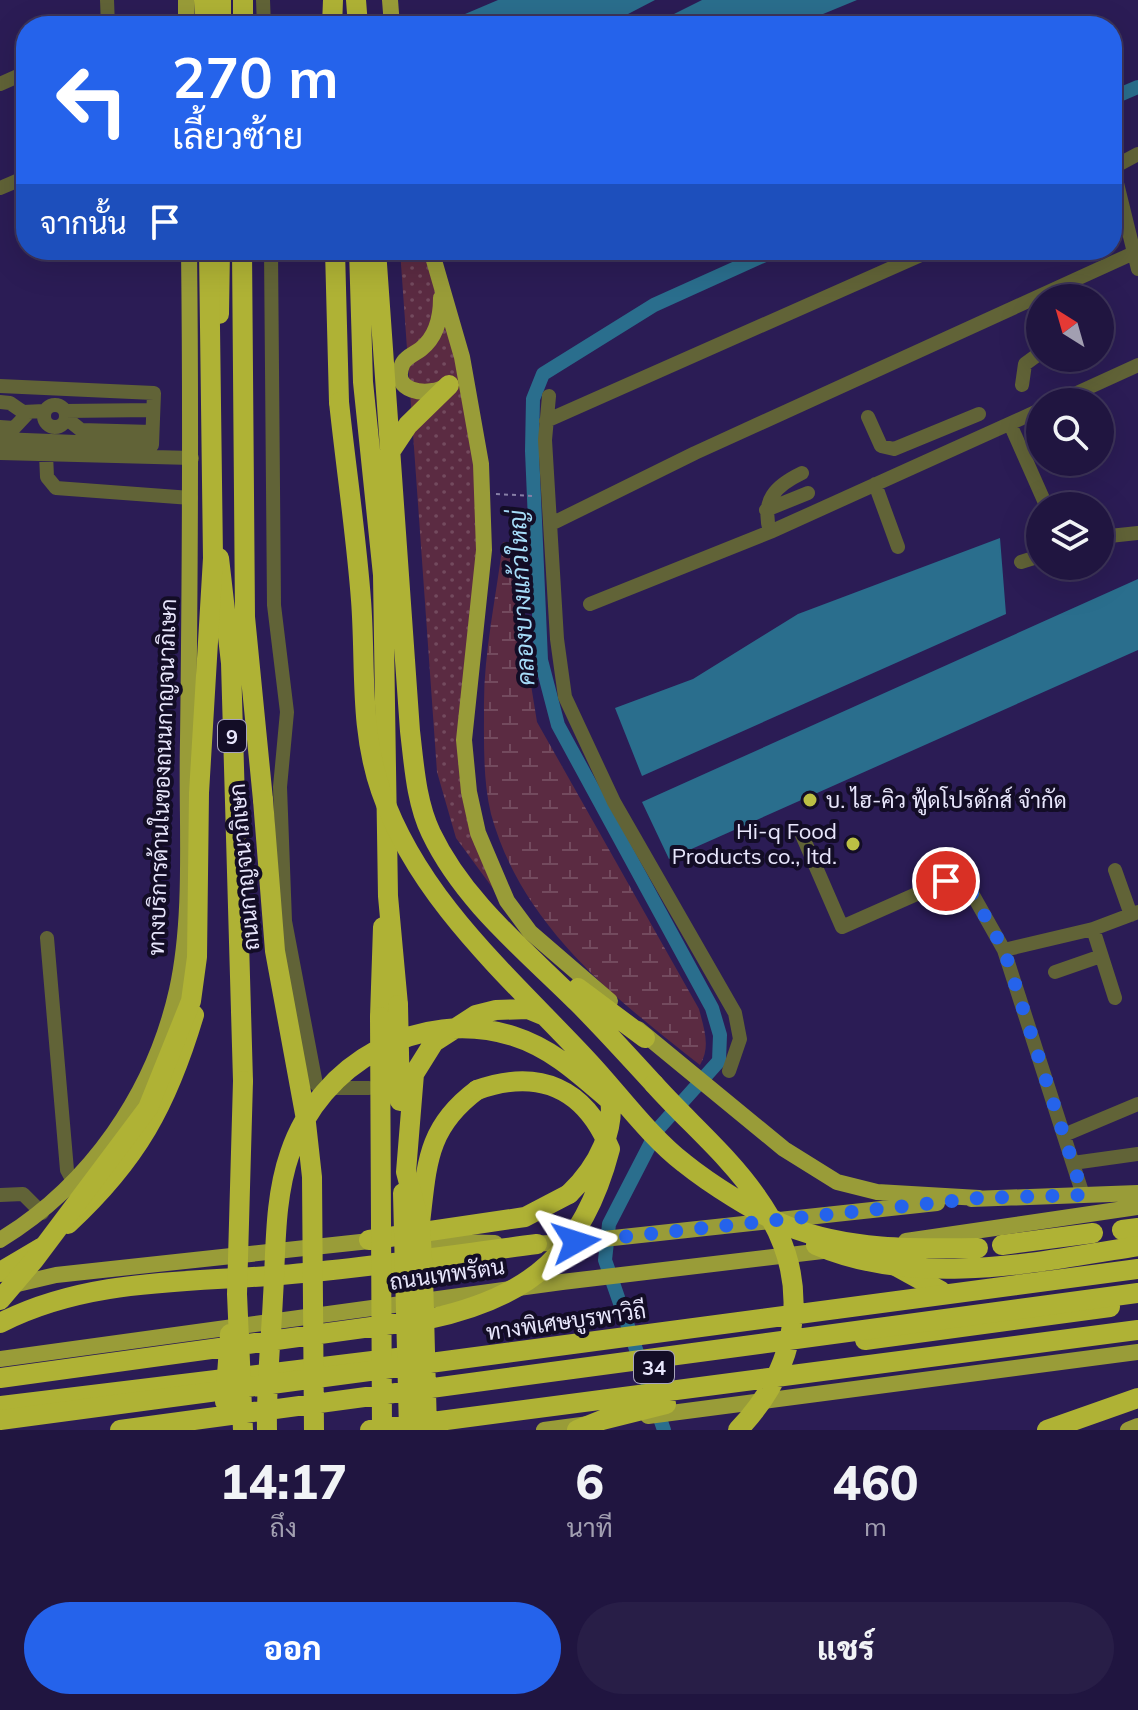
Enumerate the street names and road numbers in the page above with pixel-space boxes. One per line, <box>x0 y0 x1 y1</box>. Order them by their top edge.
street label: ทางบริการด้านในของถนนกาญจนาภิเษก <box>142 598 182 956</box>
road number: 9 <box>218 720 246 752</box>
street label: ถนนกาญจนาภิเษก <box>223 782 265 952</box>
street label: ถนนเทพรัตน <box>388 1252 506 1296</box>
street label: ทางพิเศษบูรพาวิถี <box>484 1296 648 1348</box>
road number: 34 <box>634 1351 674 1383</box>

